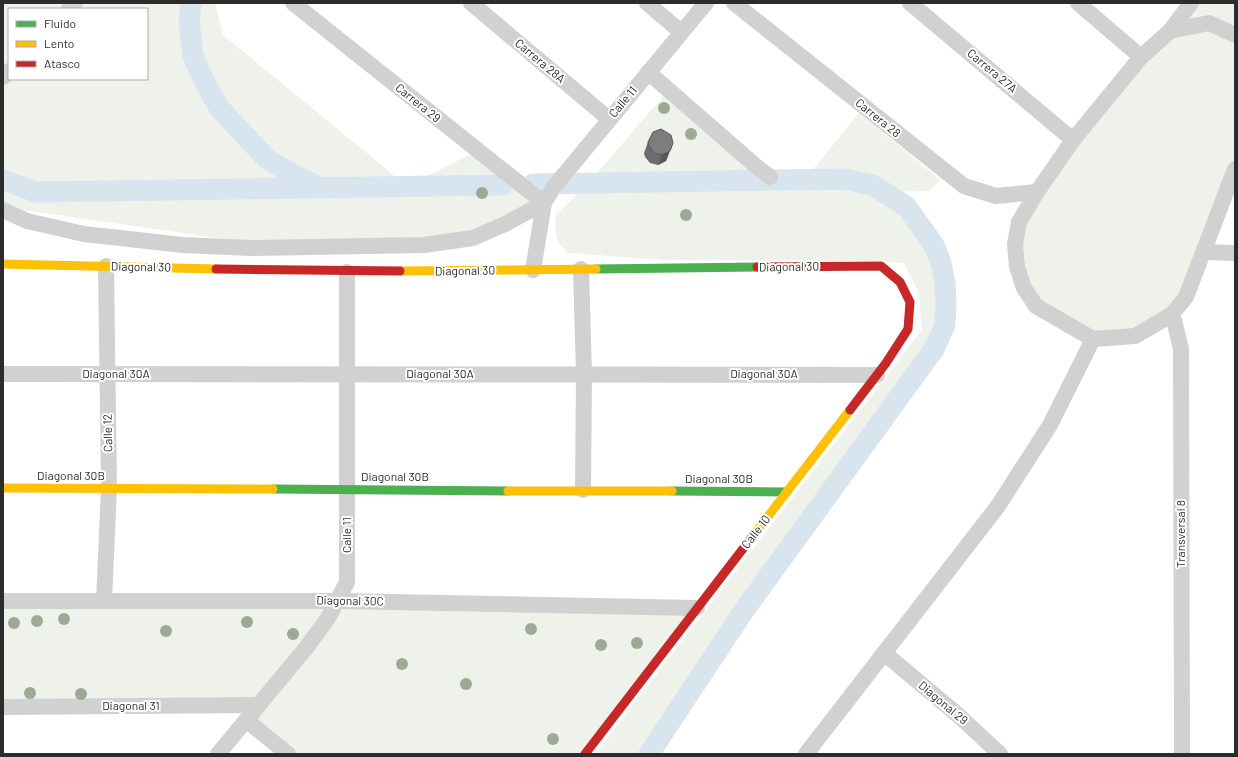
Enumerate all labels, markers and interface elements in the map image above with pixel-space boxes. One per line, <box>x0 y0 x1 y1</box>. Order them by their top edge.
legend <box>8 8 148 80</box>
text: Fluido <box>44 16 76 30</box>
street label: Carrera 28A <box>513 35 569 85</box>
text: Lento <box>44 36 74 50</box>
street label: Carrera 27A <box>965 45 1020 95</box>
text: Atasco <box>44 56 80 70</box>
street label: Carrera 29 <box>393 80 444 125</box>
street label: Calle 11 <box>605 83 639 120</box>
street label: Carrera 28 <box>853 95 904 140</box>
street label: Diagonal 30 <box>111 258 171 274</box>
street label: Diagonal 30 <box>759 258 819 274</box>
street label: Diagonal 30 <box>435 262 495 278</box>
street label: Diagonal 30A <box>82 366 150 380</box>
street label: Diagonal 30A <box>406 366 474 380</box>
street label: Diagonal 30A <box>730 366 798 380</box>
street label: Calle 12 <box>100 414 114 452</box>
street label: Diagonal 30B <box>37 468 105 482</box>
street label: Diagonal 30B <box>361 469 429 483</box>
street label: Diagonal 30B <box>685 471 753 485</box>
street label: Transversal 8 <box>1173 500 1187 568</box>
street label: Calle 10 <box>738 512 773 551</box>
street label: Calle 11 <box>339 517 353 553</box>
street label: Diagonal 30C <box>316 592 384 608</box>
street label: Diagonal 29 <box>916 678 971 727</box>
street label: Diagonal 31 <box>102 698 160 712</box>

